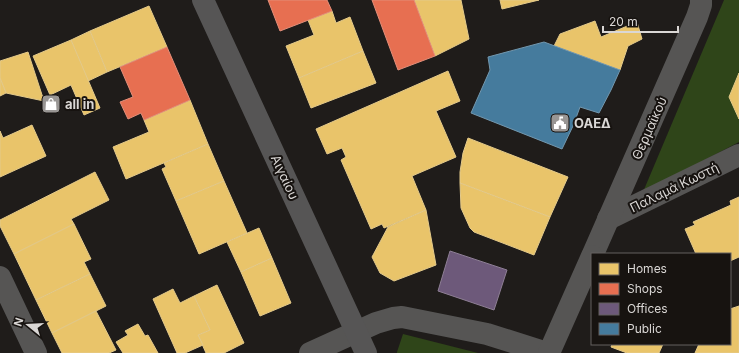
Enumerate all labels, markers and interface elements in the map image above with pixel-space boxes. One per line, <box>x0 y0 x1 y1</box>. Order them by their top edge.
scale bar <box>603 8 678 34</box>
text: 20 m <box>609 14 638 29</box>
shop icon: all in <box>40 93 62 115</box>
street label: Θερμαϊκού <box>628 94 670 162</box>
place label: all in <box>65 96 94 112</box>
public building icon: ΟΑΕΔ <box>549 112 571 134</box>
place label: ΟΑΕΔ <box>574 115 611 131</box>
street label: Αιγαίου <box>268 152 302 202</box>
street label: Παλαμά Κωστή <box>627 159 721 215</box>
legend <box>591 253 731 345</box>
text: Homes <box>627 261 667 276</box>
text: Shops <box>627 281 663 296</box>
text: Offices <box>627 301 668 316</box>
north arrow <box>8 305 48 345</box>
text: N <box>11 316 26 328</box>
text: Public <box>627 321 662 336</box>

